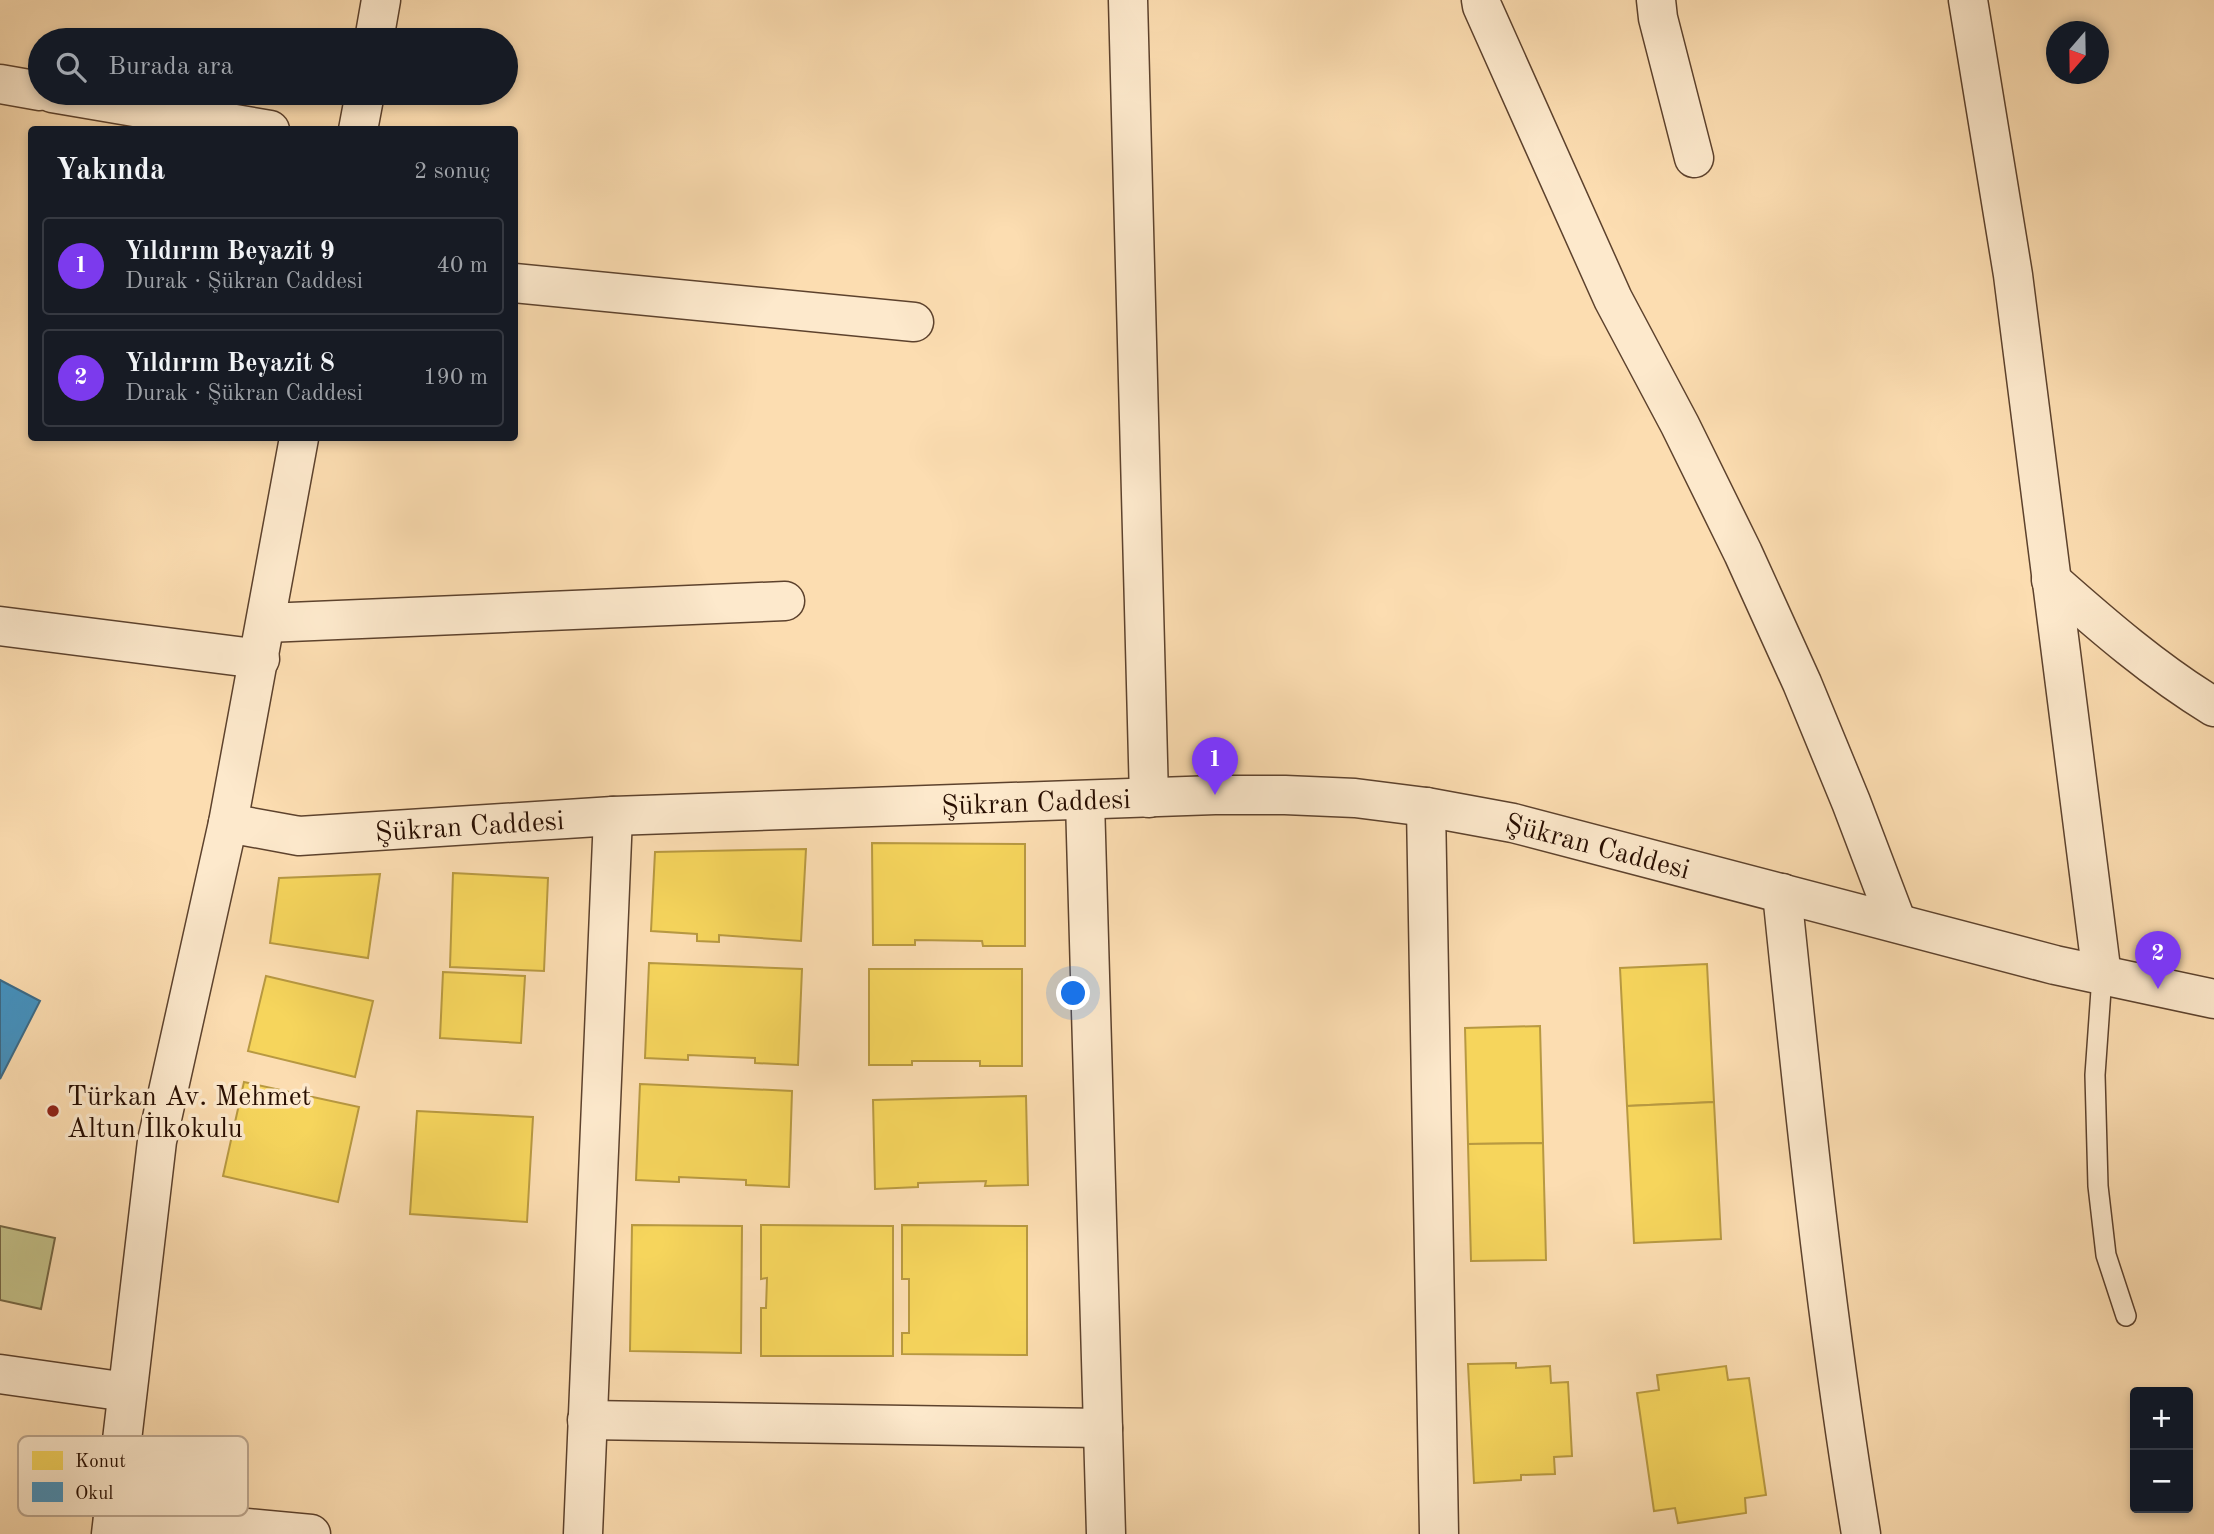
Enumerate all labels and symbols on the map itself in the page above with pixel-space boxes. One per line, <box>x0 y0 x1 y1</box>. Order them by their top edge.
north arrow <box>2046 21 2109 84</box>
pin: 1 <box>1192 737 1238 795</box>
street label: Şükran Caddesi <box>941 787 1131 822</box>
street label: Şükran Caddesi <box>374 808 565 848</box>
street label: Şükran Caddesi <box>1502 811 1692 886</box>
pin: 2 <box>2135 931 2181 989</box>
your location <box>1056 976 1090 1010</box>
place label: Türkan Av. Mehmet Altun İlkokulu <box>67 1084 311 1144</box>
marker: Türkan Av. Mehmet Altun İlkokulu <box>45 1103 61 1119</box>
legend <box>18 1436 248 1516</box>
text: Konut <box>75 1453 126 1472</box>
text: Okul <box>75 1485 113 1504</box>

